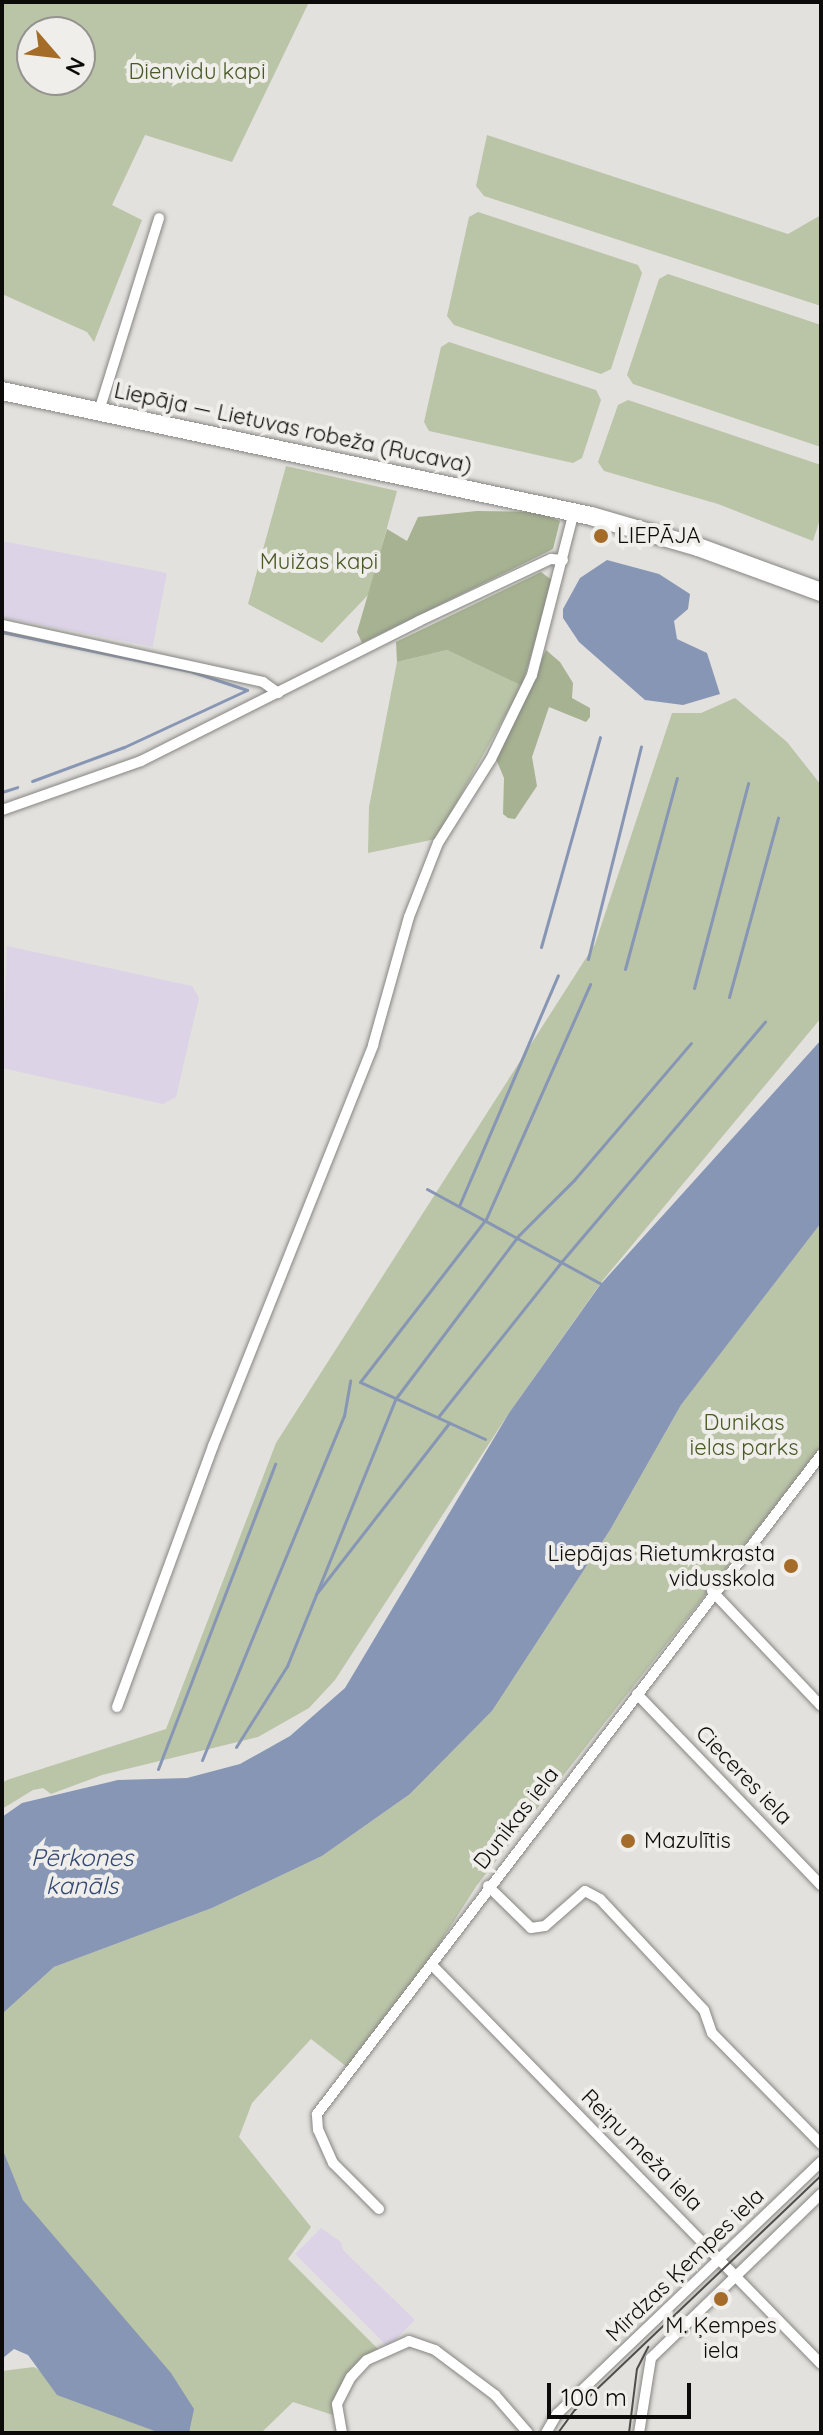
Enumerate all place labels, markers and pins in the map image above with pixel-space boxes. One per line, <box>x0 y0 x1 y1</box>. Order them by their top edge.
place label: LIEPĀJA <box>617 523 701 549</box>
marker: LIEPĀJA <box>592 527 610 545</box>
place label: Liepājas Rietumkrasta vidusskola <box>548 1540 775 1592</box>
marker: Liepājas Rietumkrasta vidusskola <box>782 1557 800 1575</box>
place label: Mazulītis <box>644 1828 731 1854</box>
marker: Mazulītis <box>619 1832 637 1850</box>
marker: M. Ķempes iela <box>712 2290 730 2308</box>
place label: M. Ķempes iela <box>665 2312 777 2364</box>

